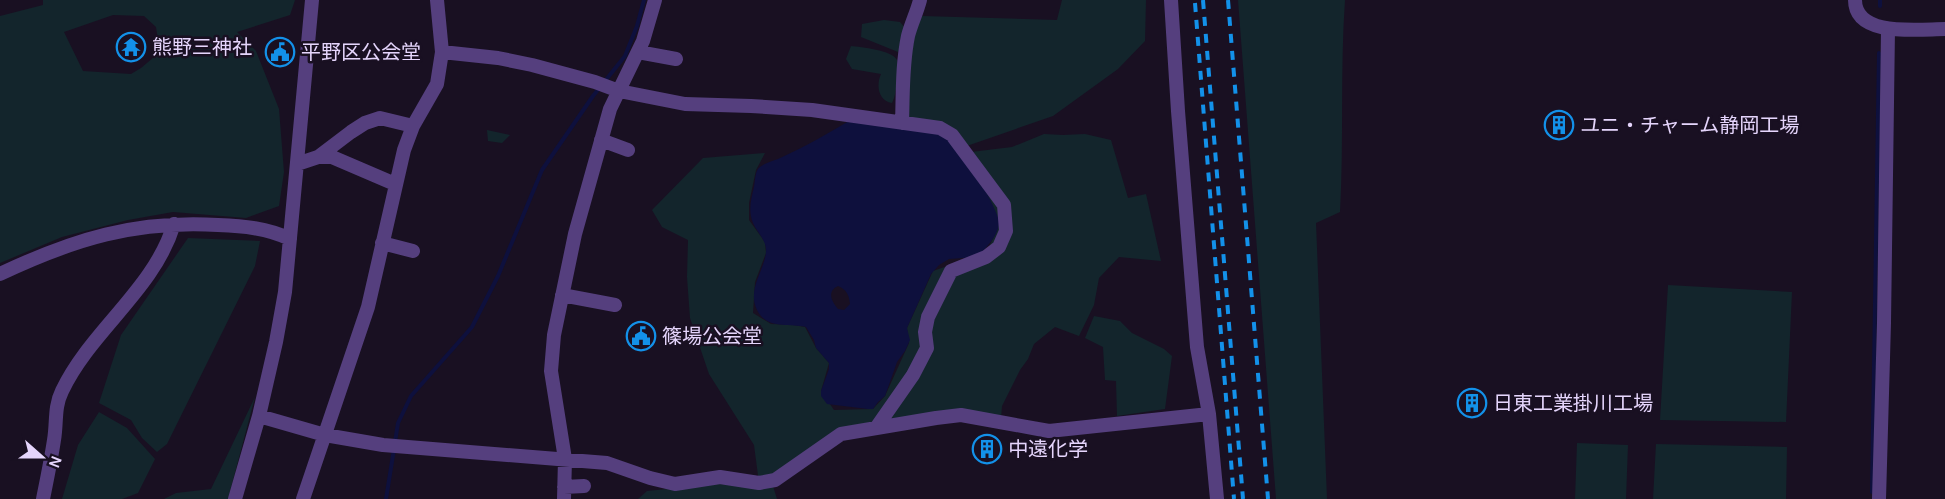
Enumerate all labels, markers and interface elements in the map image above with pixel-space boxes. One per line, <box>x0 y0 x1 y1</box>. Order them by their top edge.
temple icon: 熊野三神社 <box>115 31 147 63</box>
place label: 熊野三神社 <box>152 36 252 59</box>
public building icon: 平野区公会堂 <box>264 36 296 68</box>
place label: 平野区公会堂 <box>301 41 421 64</box>
building icon: ユニ・チャーム静岡工場 <box>1543 109 1575 141</box>
place label: ユニ・チャーム静岡工場 <box>1580 114 1799 137</box>
public building icon: 篠場公会堂 <box>625 320 657 352</box>
place label: 篠場公会堂 <box>662 325 762 348</box>
building icon: 日東工業掛川工場 <box>1456 387 1488 419</box>
place label: 日東工業掛川工場 <box>1493 392 1653 415</box>
north arrow <box>12 427 72 487</box>
building icon: 中遠化学 <box>971 433 1003 465</box>
place label: 中遠化学 <box>1008 438 1088 461</box>
text: N <box>45 453 66 471</box>

